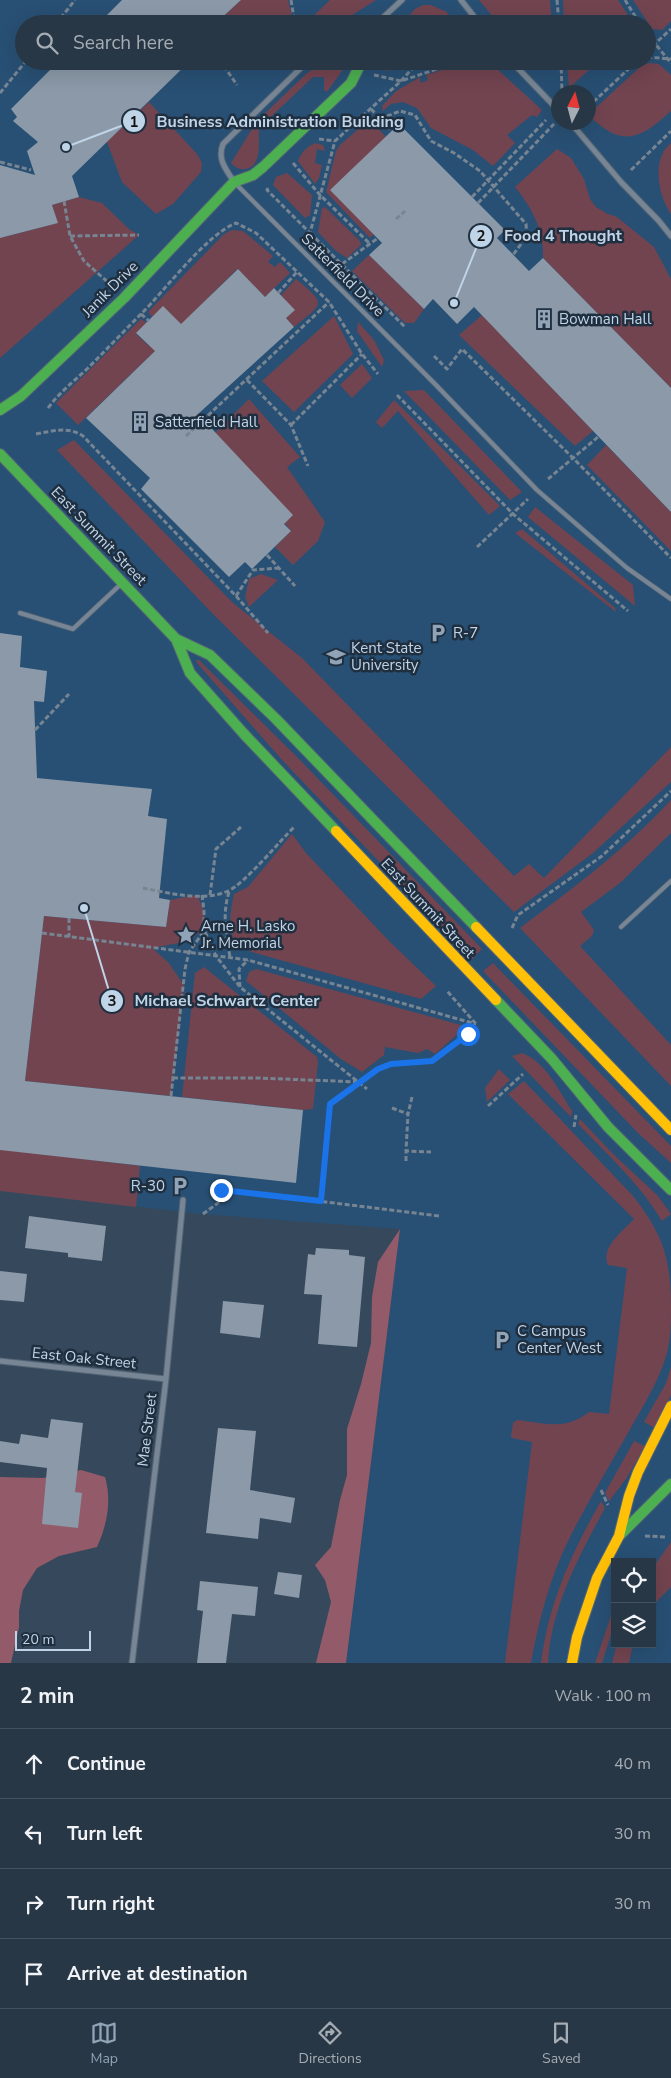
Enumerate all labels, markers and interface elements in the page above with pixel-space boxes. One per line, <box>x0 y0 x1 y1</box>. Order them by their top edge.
search box <box>15 15 656 70</box>
icon: search <box>33 29 61 57</box>
text: Search here <box>73 30 174 56</box>
north arrow <box>551 85 596 130</box>
callout: Business Administration Building <box>121 106 413 137</box>
text: Business Administration Building <box>156 111 404 133</box>
text: 1 <box>129 112 139 132</box>
callout: Food 4 Thought <box>469 220 632 251</box>
text: Food 4 Thought <box>504 225 623 247</box>
text: 2 <box>476 226 486 246</box>
street label: Satterfield Drive <box>297 229 389 321</box>
street label: Janik Drive <box>77 257 142 322</box>
building icon: Bowman Hall <box>533 308 555 330</box>
place label: Bowman Hall <box>559 309 652 329</box>
building icon: Satterfield Hall <box>129 411 151 433</box>
place label: Satterfield Hall <box>155 412 258 432</box>
street label: East Summit Street <box>47 482 152 590</box>
parking icon: R-7 <box>427 622 449 644</box>
place label: R-7 <box>453 623 478 643</box>
place label: Kent State University <box>351 638 421 675</box>
school or university icon: Kent State University <box>325 646 347 668</box>
street label: East Summit Street <box>376 854 480 963</box>
place label: Arne H. Lasko Jr. Memorial <box>200 916 295 953</box>
place icon: Arne H. Lasko Jr. Memorial <box>175 924 197 946</box>
callout: Michael Schwartz Center <box>100 985 330 1016</box>
text: Michael Schwartz Center <box>134 990 320 1012</box>
text: 3 <box>107 991 117 1011</box>
route start <box>457 1023 480 1046</box>
parking icon: R-30 <box>169 1175 191 1197</box>
place label: R-30 <box>131 1176 165 1196</box>
route end <box>210 1179 233 1202</box>
place label: C Campus Center West <box>517 1321 602 1358</box>
parking icon: C Campus Center West <box>491 1329 513 1351</box>
street label: East Oak Street <box>31 1343 138 1373</box>
street label: Mae Street <box>133 1392 161 1468</box>
map controls <box>611 1558 656 1648</box>
button: locate <box>611 1558 656 1603</box>
button: layers <box>611 1603 656 1648</box>
scale bar <box>15 1628 91 1651</box>
text: 20 m <box>22 1630 54 1649</box>
text: 2 min <box>20 1682 74 1710</box>
text: Walk · 100 m <box>555 1685 651 1707</box>
icon: ahead <box>20 1750 48 1778</box>
text: Continue <box>67 1751 146 1777</box>
text: 40 m <box>614 1753 651 1775</box>
icon: left <box>20 1820 48 1848</box>
text: Turn left <box>67 1821 142 1847</box>
text: 30 m <box>614 1823 651 1845</box>
icon: right <box>20 1890 48 1918</box>
text: Turn right <box>67 1891 154 1917</box>
text: 30 m <box>614 1893 651 1915</box>
icon: arrive <box>20 1960 48 1988</box>
text: Arrive at destination <box>67 1961 248 1987</box>
tab: Map <box>90 2019 118 2068</box>
tab: Directions <box>299 2019 362 2068</box>
tab: Saved <box>542 2019 581 2068</box>

